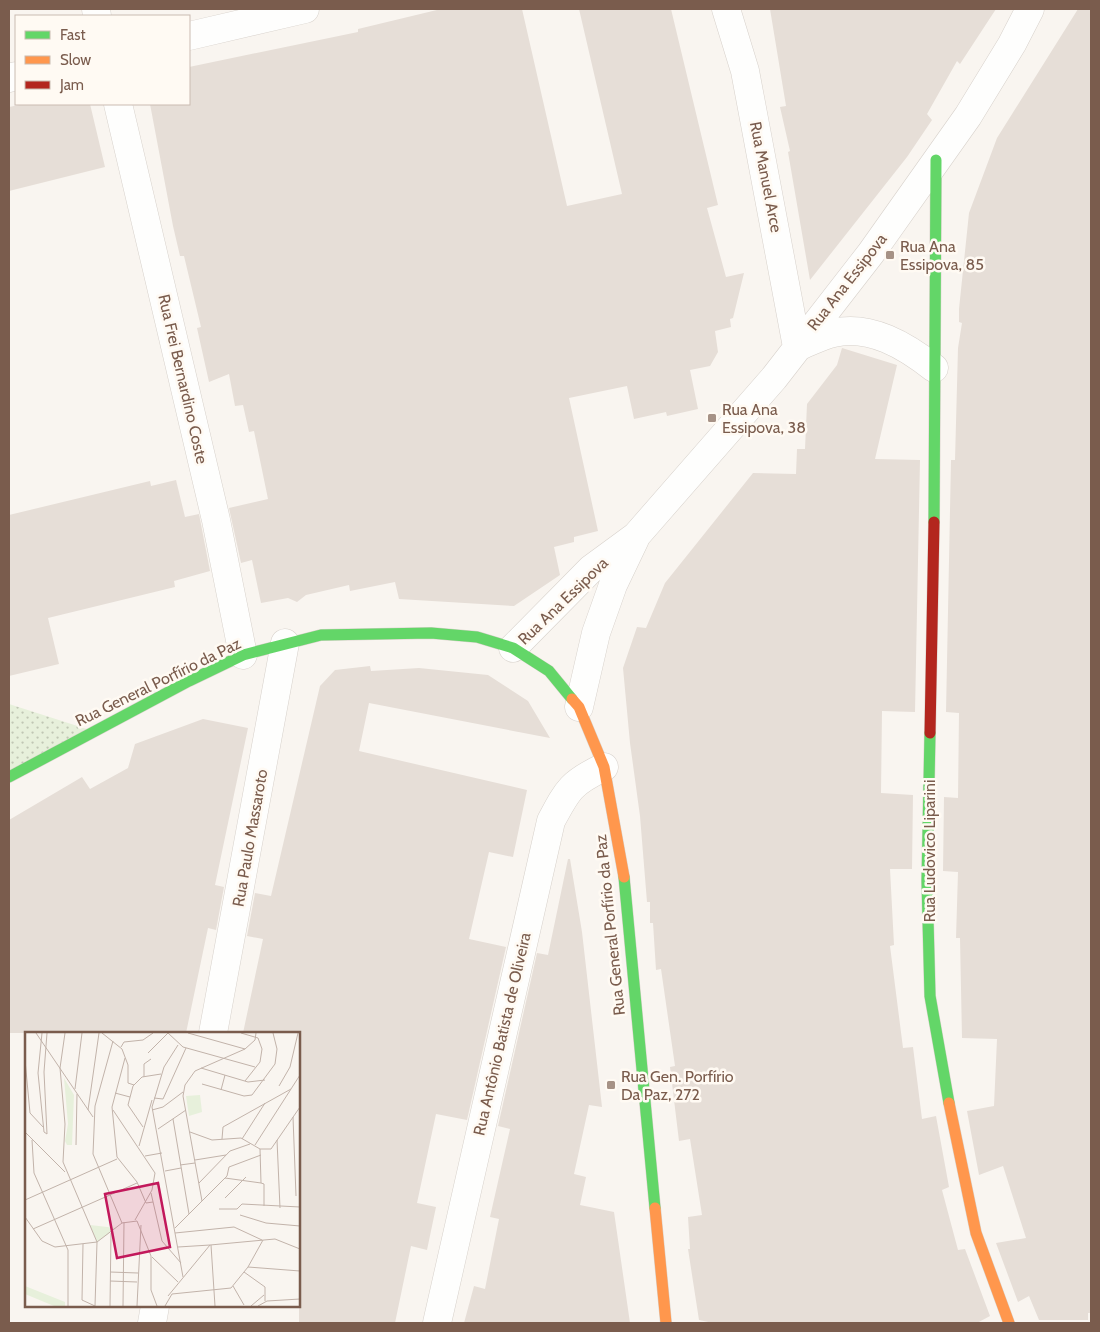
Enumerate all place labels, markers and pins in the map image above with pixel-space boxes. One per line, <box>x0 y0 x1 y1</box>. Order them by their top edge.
place label: Rua Ana Essipova, 85 <box>900 237 984 274</box>
marker: Rua Ana Essipova, 85 <box>884 249 896 261</box>
place label: Rua Ana Essipova, 38 <box>722 400 806 437</box>
marker: Rua Ana Essipova, 38 <box>706 412 718 424</box>
place label: Rua Gen. Porfírio Da Paz, 272 <box>621 1067 734 1104</box>
marker: Rua Gen. Porfírio Da Paz, 272 <box>605 1079 617 1091</box>

